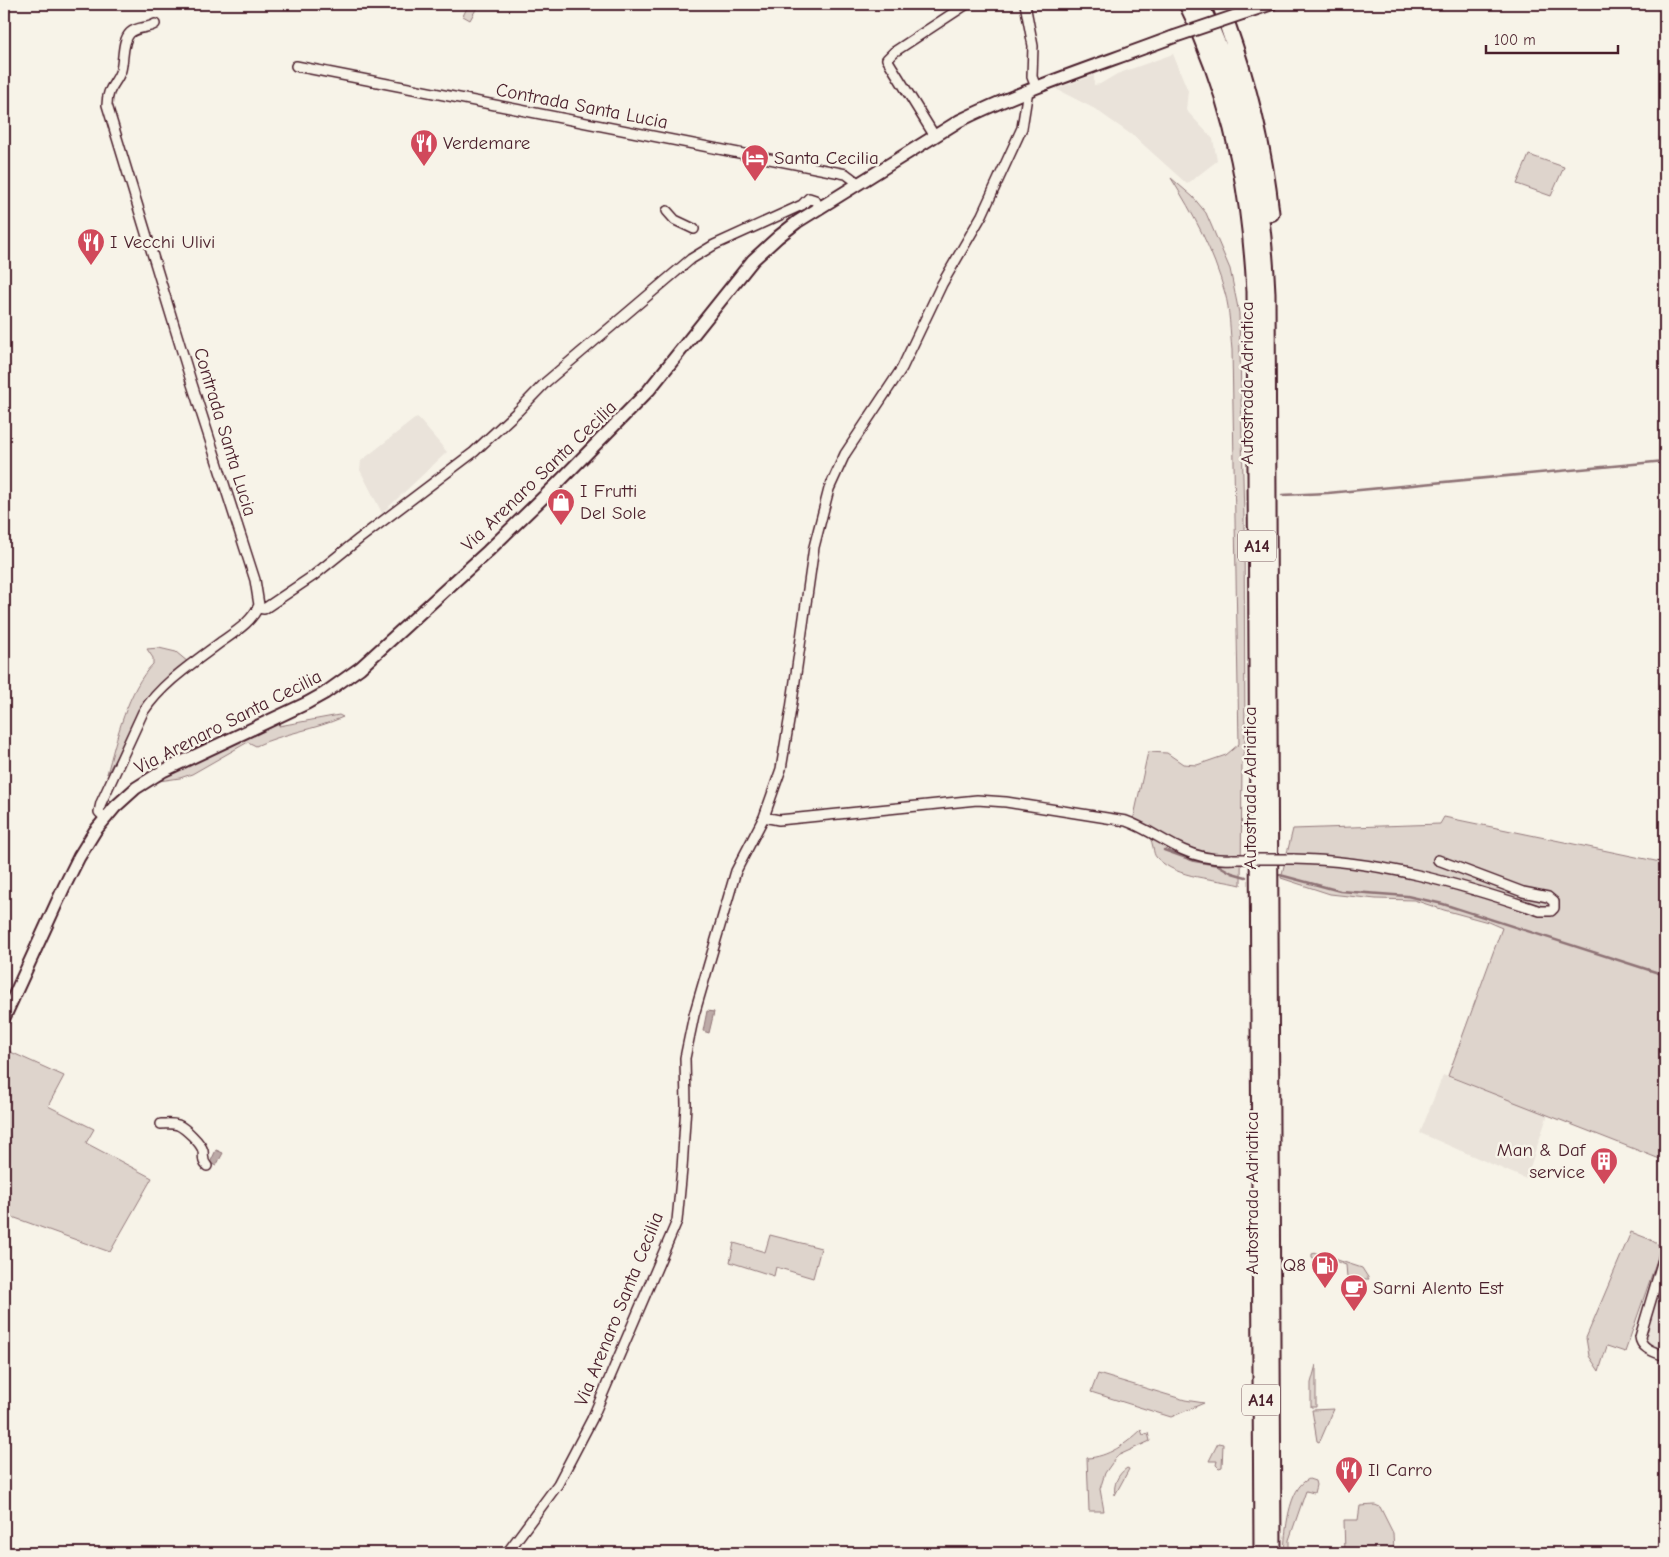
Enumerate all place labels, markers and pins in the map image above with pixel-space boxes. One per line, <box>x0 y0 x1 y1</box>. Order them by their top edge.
restaurant icon: Verdemare <box>409 128 439 167</box>
place label: Verdemare <box>443 132 530 154</box>
hotel icon: Santa Cecilia <box>740 143 770 182</box>
place label: Santa Cecilia <box>774 147 879 169</box>
restaurant icon: I Vecchi Ulivi <box>76 227 106 266</box>
place label: I Vecchi Ulivi <box>110 231 215 253</box>
place label: I Frutti Del Sole <box>580 480 646 524</box>
shop icon: I Frutti Del Sole <box>546 487 576 526</box>
place label: Man & Daf service <box>1497 1139 1587 1183</box>
building icon: Man & Daf service <box>1589 1146 1619 1185</box>
fuel station icon: Q8 <box>1310 1250 1340 1289</box>
place label: Q8 <box>1283 1254 1306 1276</box>
cafe icon: Sarni Alento Est <box>1339 1273 1369 1312</box>
place label: Sarni Alento Est <box>1373 1277 1504 1299</box>
restaurant icon: Il Carro <box>1334 1455 1364 1494</box>
place label: Il Carro <box>1368 1459 1432 1481</box>

